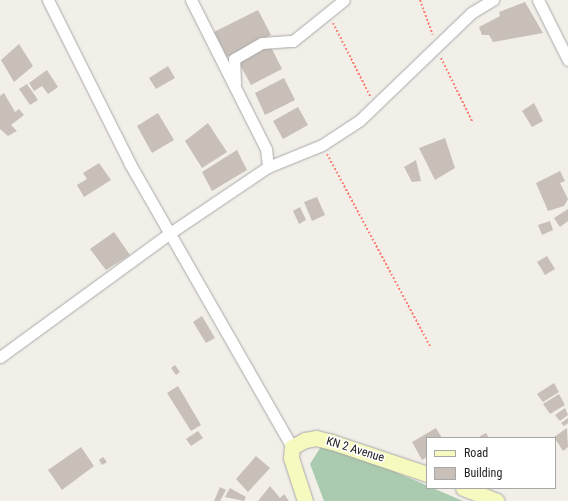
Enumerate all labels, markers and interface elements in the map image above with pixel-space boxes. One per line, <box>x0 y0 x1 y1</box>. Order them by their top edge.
street label: KN 2 Avenue <box>324 434 386 466</box>
legend <box>426 437 556 489</box>
text: Road <box>464 446 488 460</box>
text: Building <box>464 466 502 480</box>

